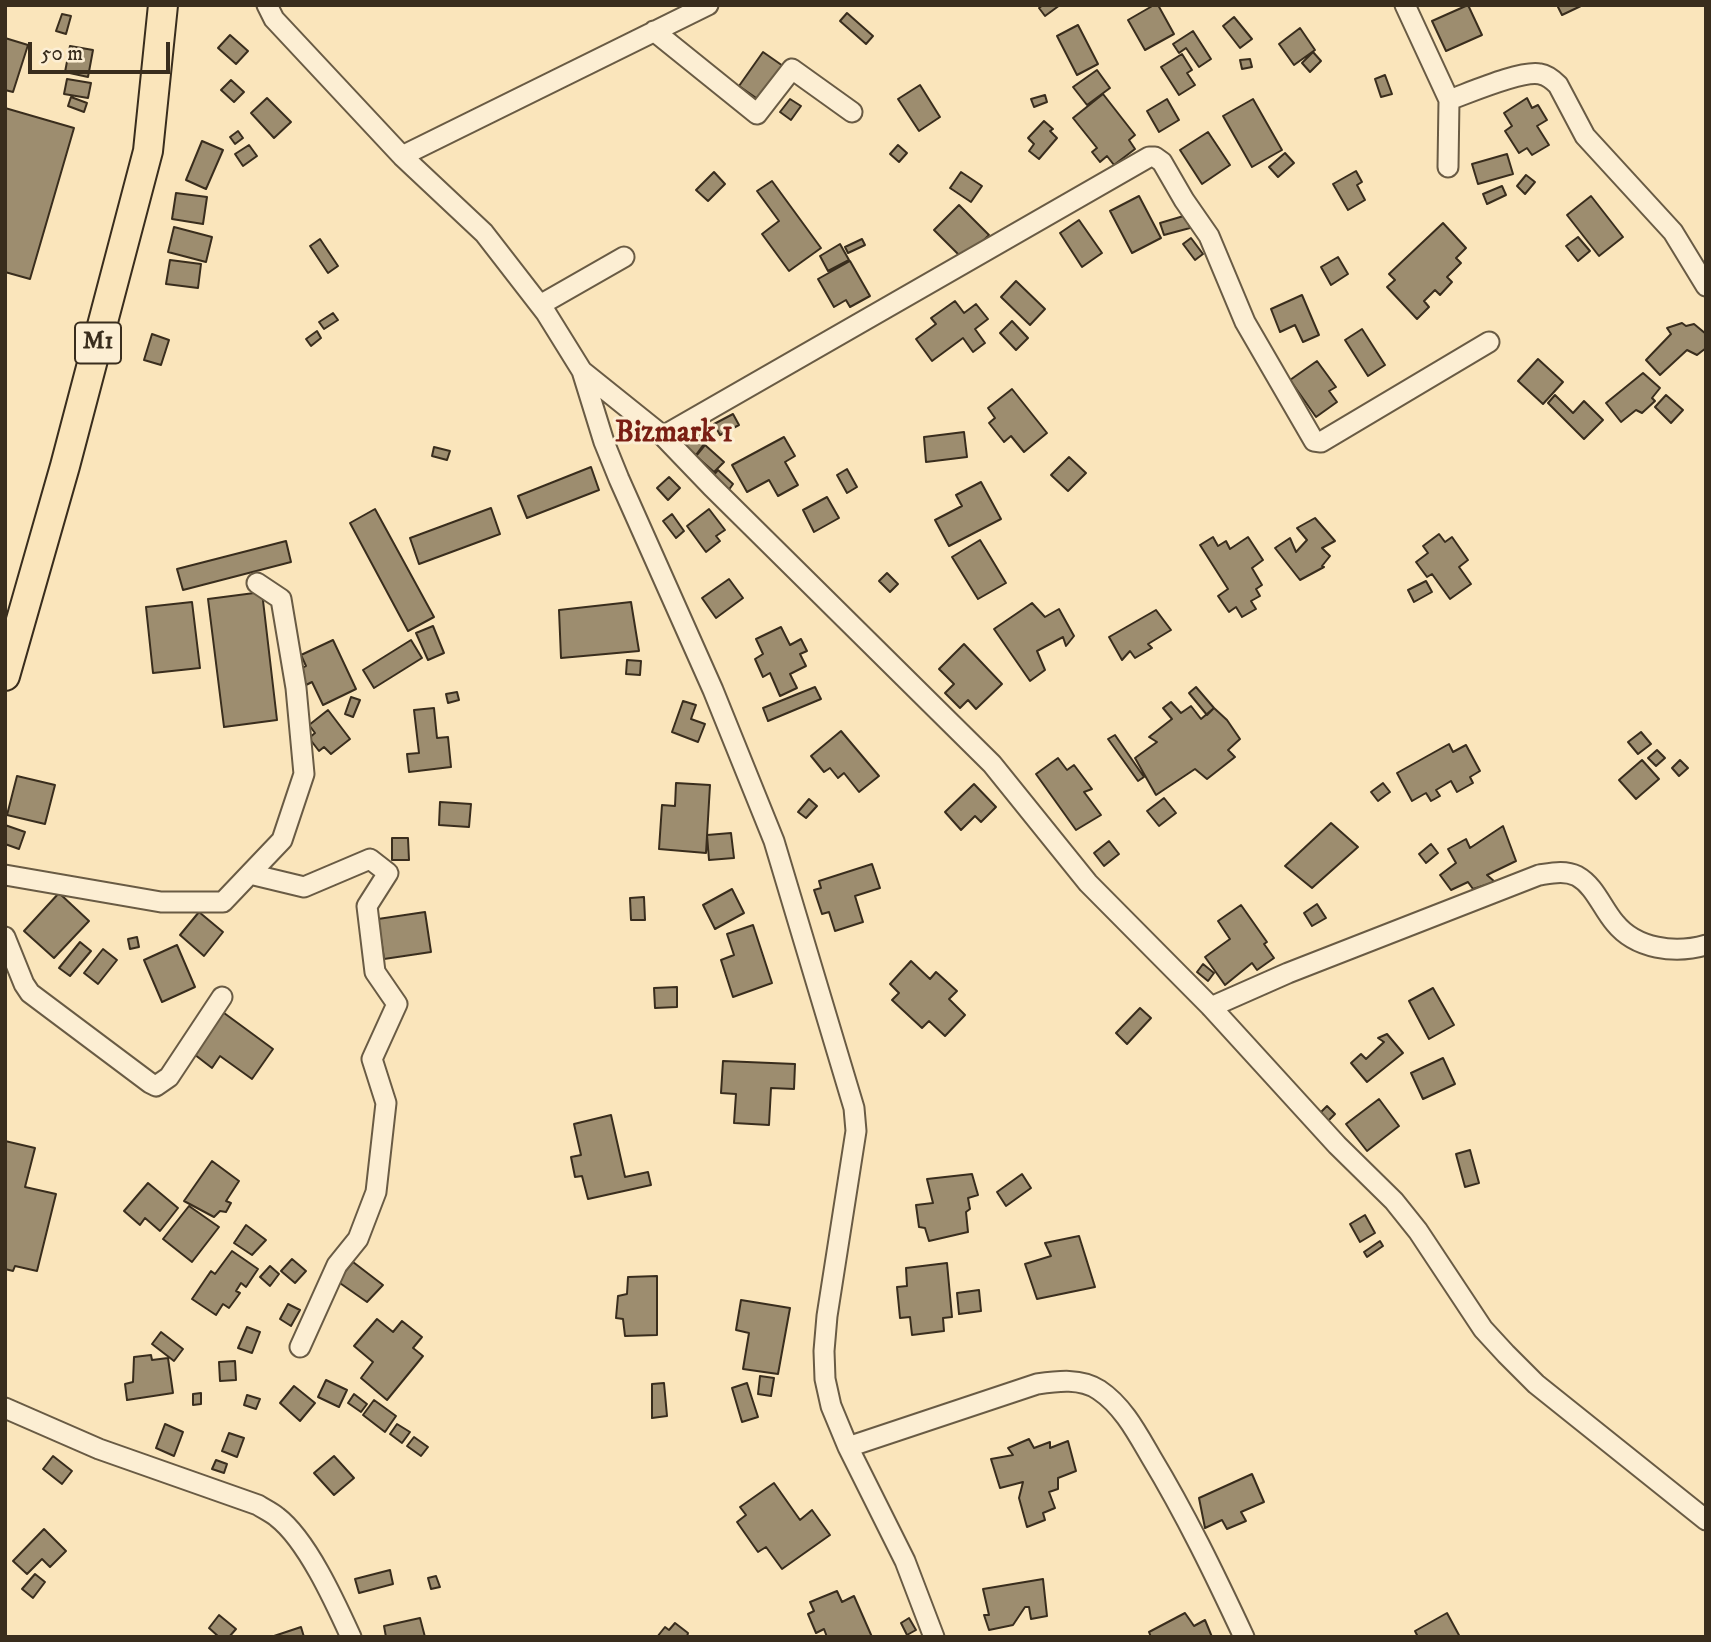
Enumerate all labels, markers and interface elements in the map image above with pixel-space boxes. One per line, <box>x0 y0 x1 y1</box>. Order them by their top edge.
scale bar <box>32 28 173 72</box>
text: 50 m <box>41 41 83 67</box>
road number: M1 <box>75 322 121 364</box>
district label: Bizmark 1 <box>615 417 733 453</box>

